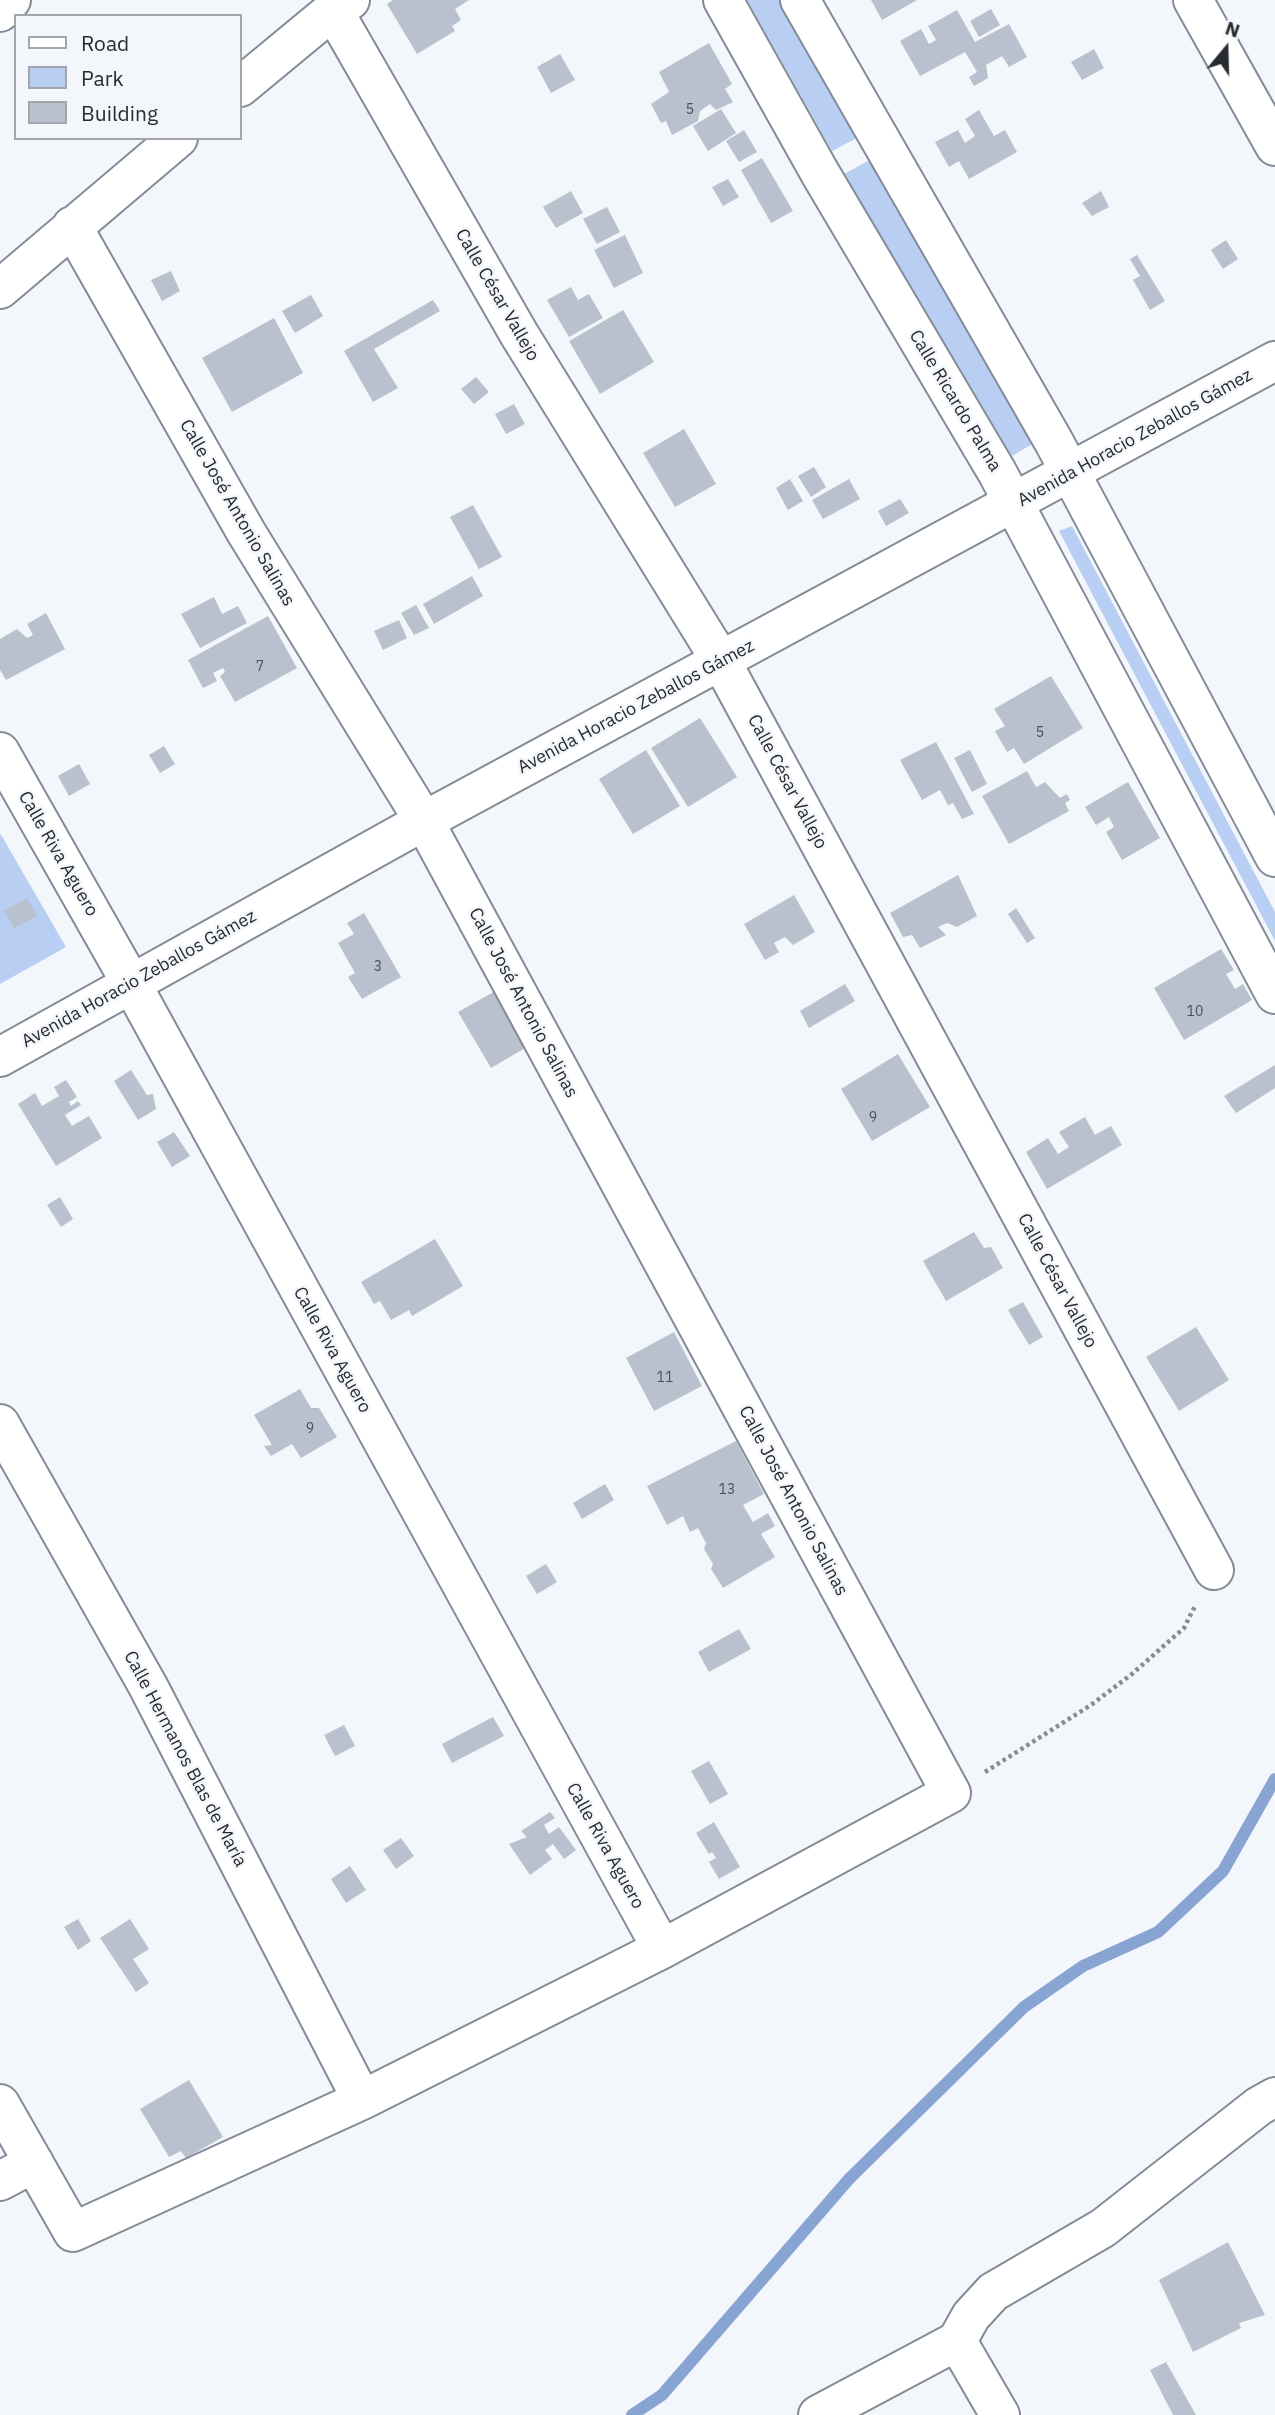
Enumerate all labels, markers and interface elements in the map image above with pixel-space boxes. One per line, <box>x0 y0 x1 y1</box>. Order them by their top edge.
legend <box>14 14 242 140</box>
north arrow <box>1191 14 1261 84</box>
text: N <box>1222 16 1243 43</box>
text: Road <box>81 29 129 57</box>
text: Park <box>81 64 124 92</box>
text: Building <box>81 99 158 127</box>
house number: 5 <box>686 102 694 118</box>
street label: Calle César Vallejo <box>450 225 544 365</box>
street label: Calle Ricardo Palma <box>904 326 1006 476</box>
street label: Avenida Horacio Zeballos Gámez <box>1014 364 1256 512</box>
street label: Calle José Antonio Salinas <box>175 416 299 610</box>
street label: Avenida Horacio Zeballos Gámez <box>514 635 758 779</box>
house number: 7 <box>256 659 264 675</box>
street label: Calle César Vallejo <box>742 711 832 853</box>
house number: 5 <box>1036 725 1044 741</box>
street label: Calle Riva Aguero <box>13 788 103 920</box>
street label: Calle José Antonio Salinas <box>464 904 582 1102</box>
street label: Avenida Horacio Zeballos Gámez <box>18 905 260 1053</box>
house number: 3 <box>374 959 382 975</box>
house number: 10 <box>1187 1004 1203 1020</box>
house number: 9 <box>869 1110 877 1126</box>
street label: Calle César Vallejo <box>1012 1210 1102 1352</box>
street label: Calle Riva Aguero <box>288 1283 376 1417</box>
house number: 11 <box>657 1370 673 1386</box>
street label: Calle José Antonio Salinas <box>734 1402 852 1600</box>
house number: 9 <box>306 1421 314 1437</box>
house number: 13 <box>719 1482 735 1498</box>
street label: Calle Hermanos Blas de María <box>119 1647 251 1871</box>
street label: Calle Riva Aguero <box>561 1779 649 1913</box>

